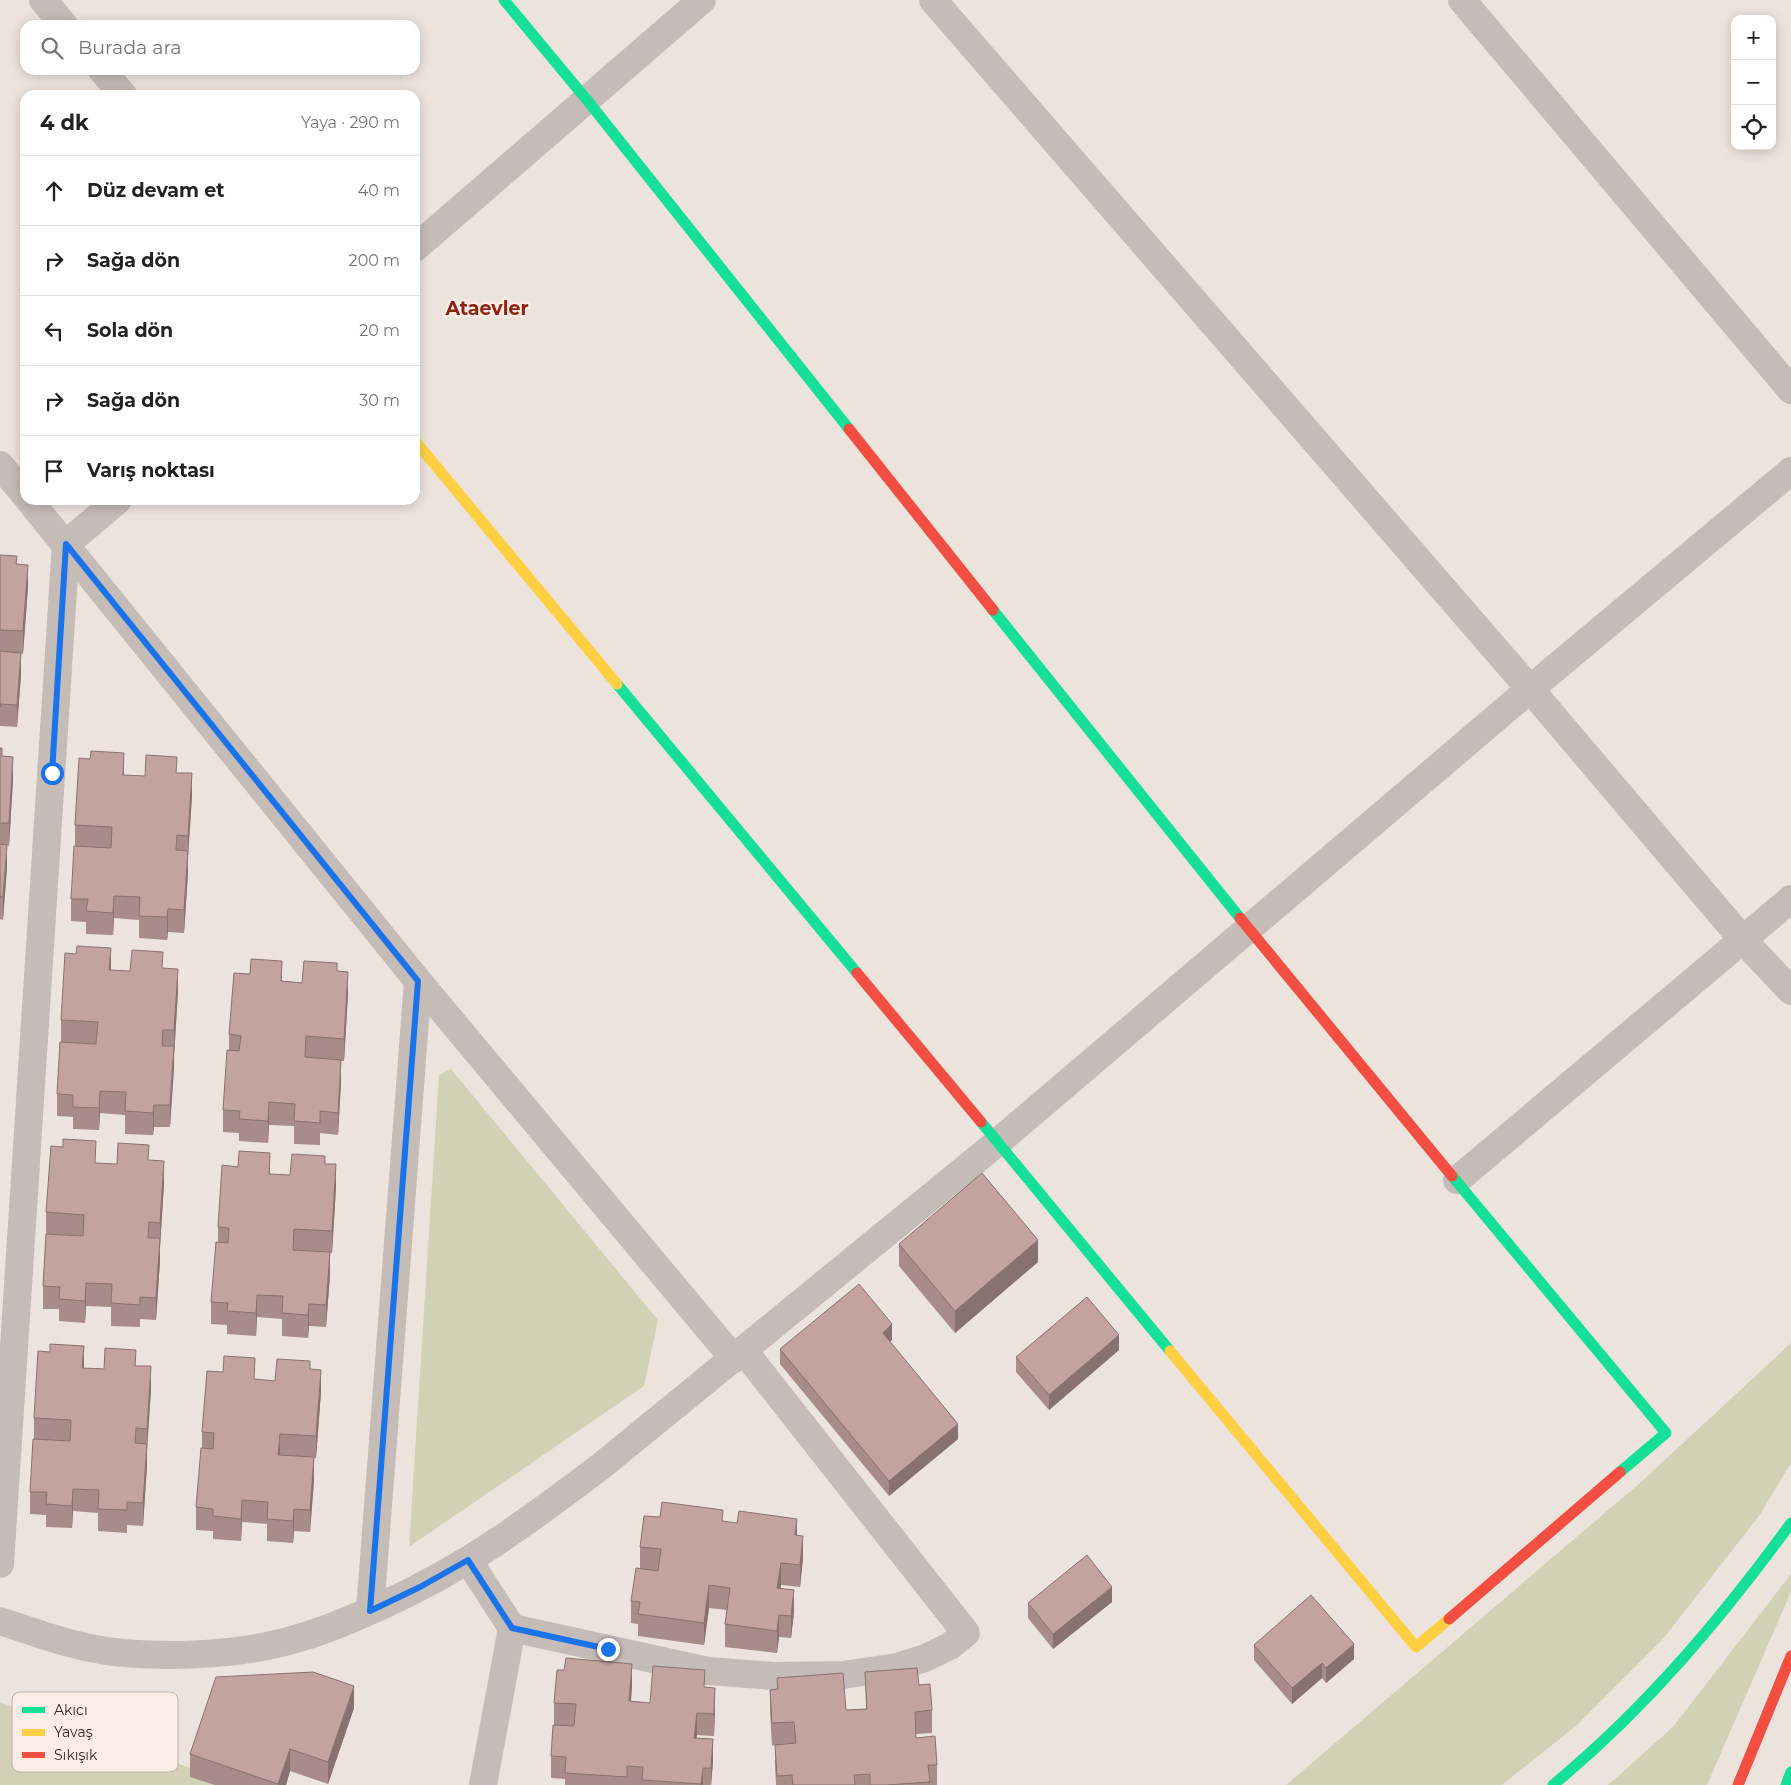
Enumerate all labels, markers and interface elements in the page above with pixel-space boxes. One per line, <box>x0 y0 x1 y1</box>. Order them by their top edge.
map controls <box>1731 15 1776 150</box>
button: + <box>1731 15 1776 60</box>
search box <box>20 20 420 75</box>
icon: search <box>38 34 66 62</box>
text: Burada ara <box>78 36 182 59</box>
button: − <box>1731 60 1776 105</box>
button: locate <box>1731 105 1776 150</box>
text: 4 dk <box>40 110 89 135</box>
text: Yaya · 290 m <box>301 113 400 132</box>
icon: ahead <box>40 177 68 205</box>
text: Düz devam et <box>87 179 225 202</box>
text: 40 m <box>358 181 400 200</box>
icon: right <box>40 247 68 275</box>
text: Sağa dön <box>87 249 180 272</box>
text: 200 m <box>349 251 400 270</box>
district label: Ataevler <box>444 297 529 320</box>
icon: left <box>40 317 68 345</box>
text: Sola dön <box>87 319 173 342</box>
text: 20 m <box>359 321 400 340</box>
icon: right <box>40 387 68 415</box>
text: Sağa dön <box>87 389 180 412</box>
text: 30 m <box>359 391 400 410</box>
icon: arrive <box>40 457 68 485</box>
text: Varış noktası <box>87 459 215 482</box>
route start <box>41 762 64 785</box>
route end <box>597 1638 620 1661</box>
legend <box>12 1692 178 1772</box>
text: Akıcı <box>54 1701 88 1719</box>
text: Yavaş <box>54 1723 93 1741</box>
text: Sıkışık <box>54 1746 98 1764</box>

